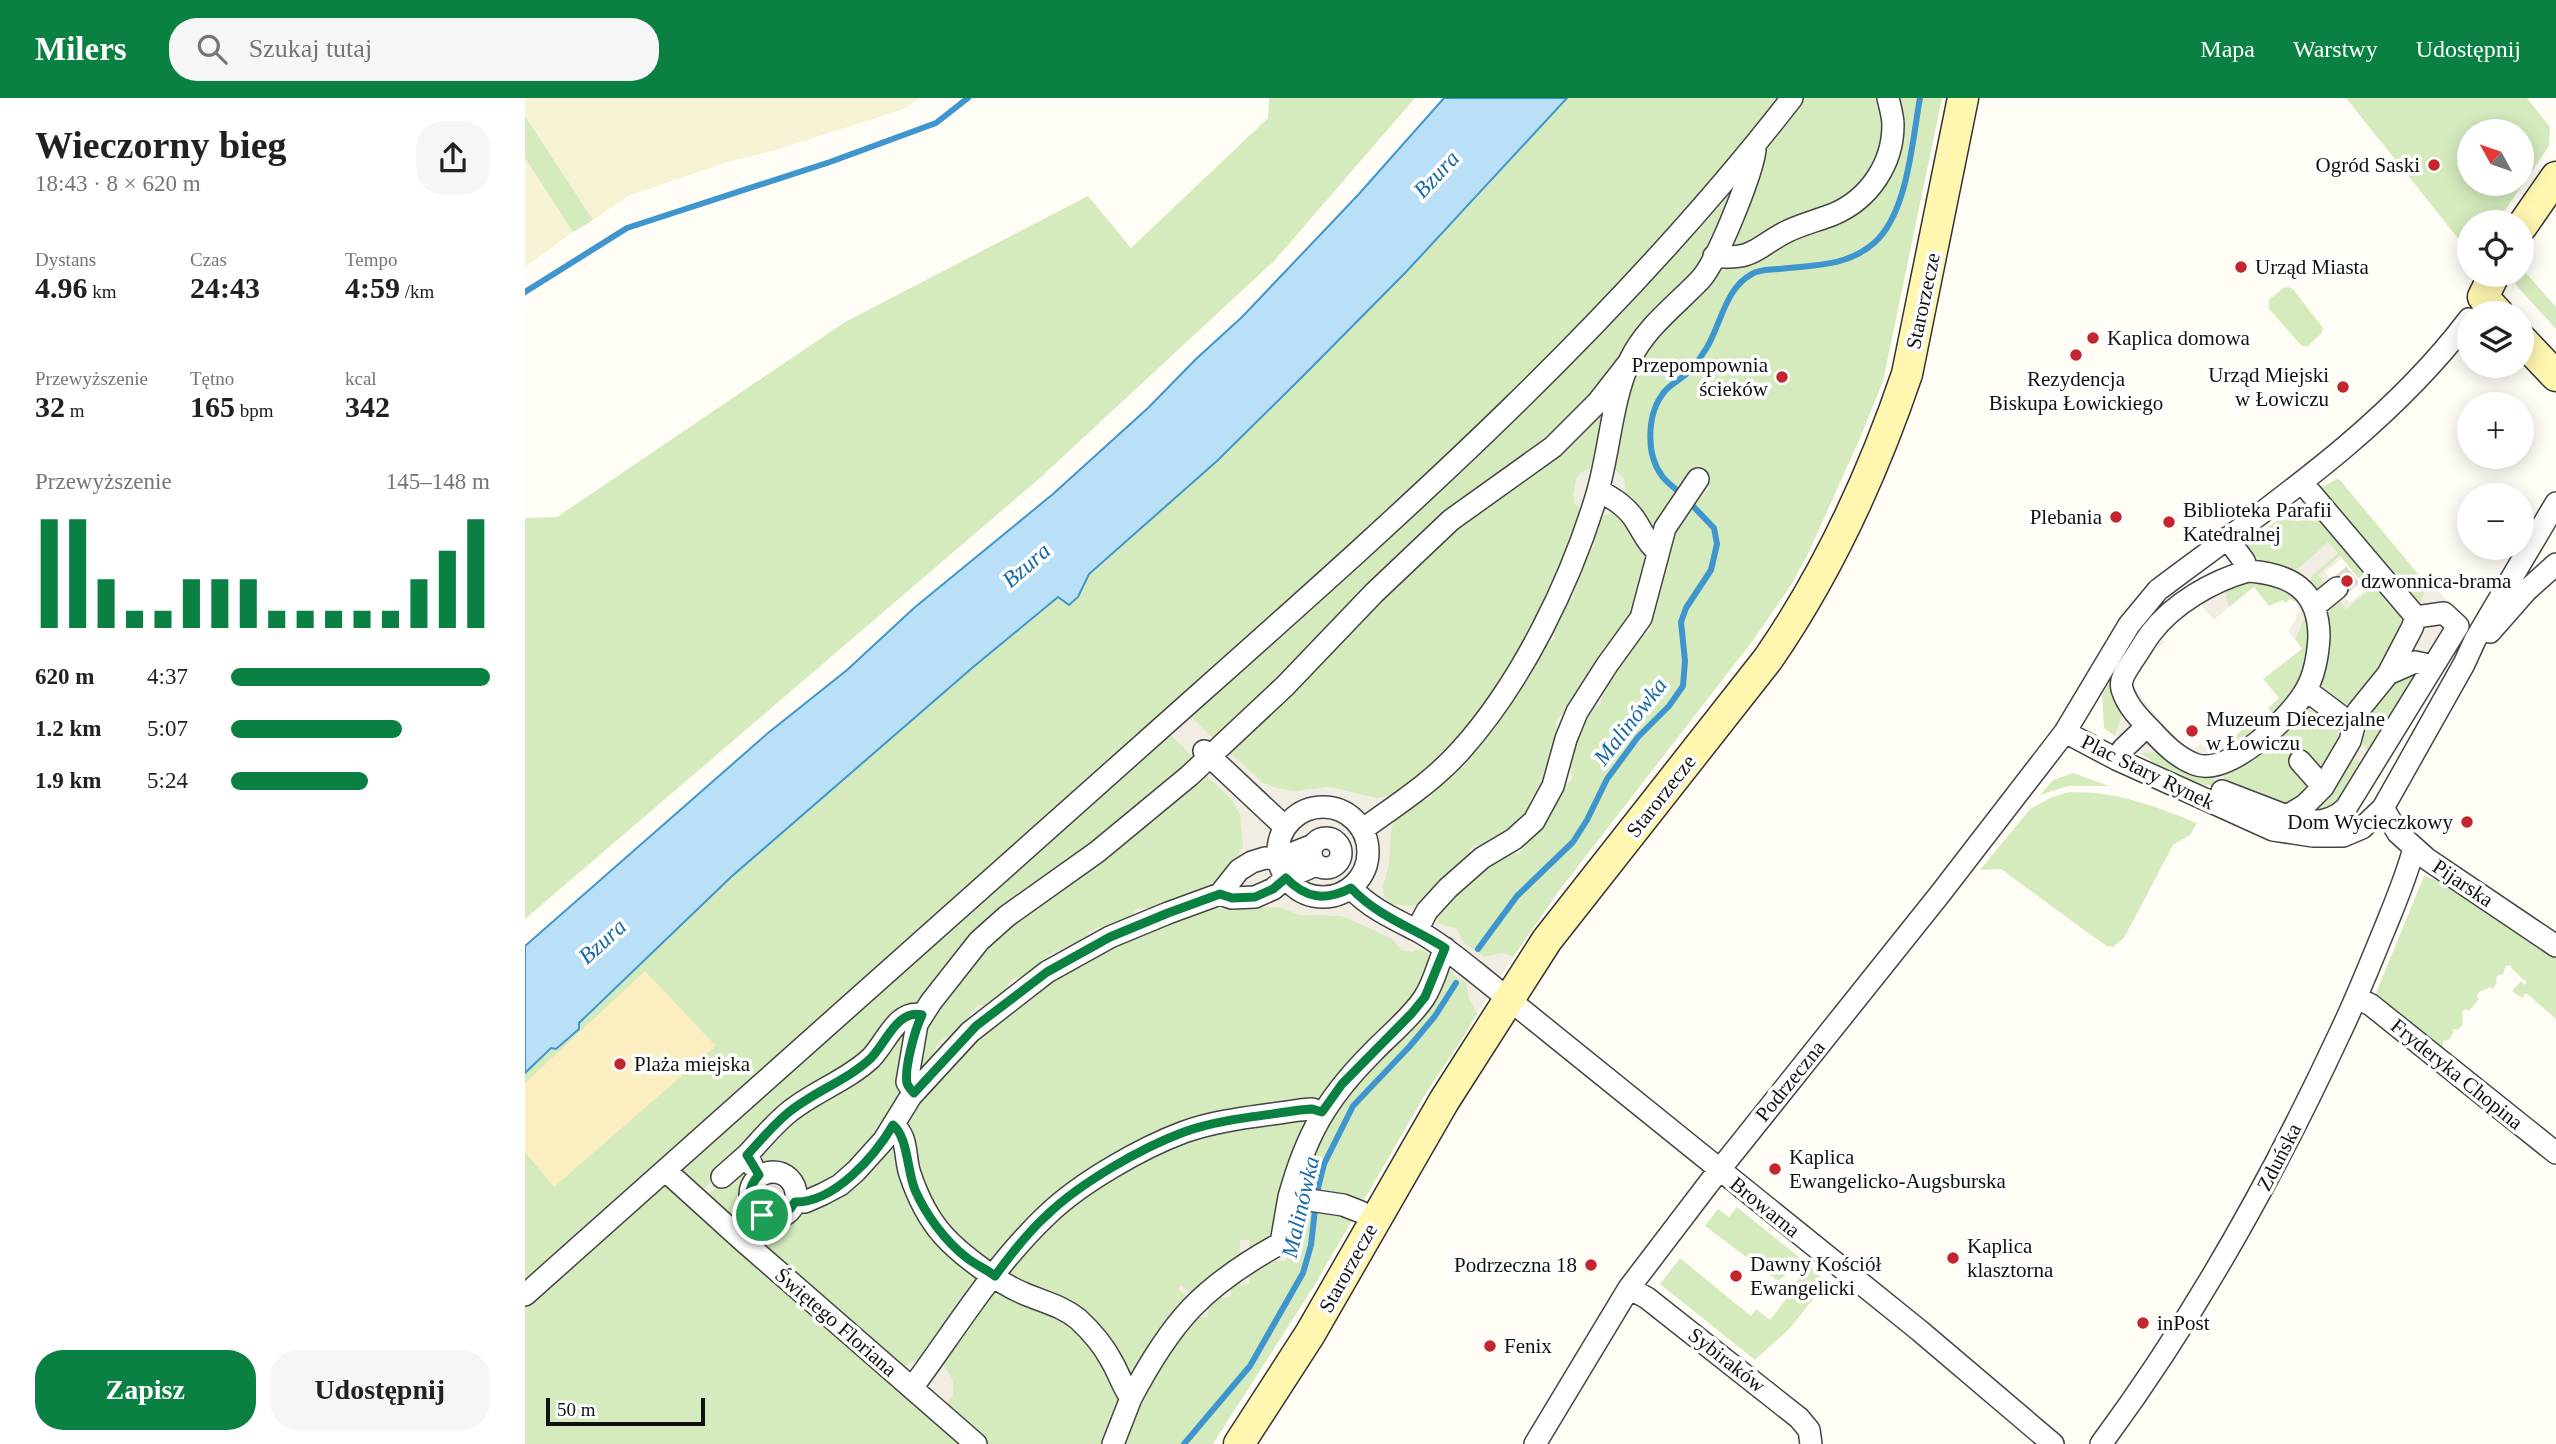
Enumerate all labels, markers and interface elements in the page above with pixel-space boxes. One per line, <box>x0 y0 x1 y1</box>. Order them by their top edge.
search box <box>169 18 659 81</box>
icon: search <box>193 30 231 68</box>
text: Milers <box>35 31 127 67</box>
text: Szukaj tutaj <box>249 34 372 63</box>
text: Mapa <box>2200 36 2255 62</box>
text: Warstwy <box>2293 36 2378 62</box>
text: Udostępnij <box>2416 36 2521 62</box>
north arrow <box>2457 119 2534 196</box>
map controls <box>2457 119 2534 560</box>
button: share <box>416 121 490 195</box>
text: Wieczorny bieg <box>35 124 287 166</box>
water label: Bzura <box>1408 146 1464 203</box>
place label: Ogród Saski <box>2316 153 2420 177</box>
marker: Ogród Saski <box>2426 157 2442 173</box>
text: 18:43 · 8 × 620 m <box>35 171 201 196</box>
button: locate <box>2457 210 2534 287</box>
text: Dystans <box>35 249 96 270</box>
text: Czas <box>190 249 227 270</box>
text: Tempo <box>345 249 398 270</box>
street label: Starorzecze <box>1901 251 1945 351</box>
place label: Urząd Miasta <box>2255 255 2369 279</box>
marker: Urząd Miasta <box>2233 259 2249 275</box>
text: 4.96 <box>35 271 88 304</box>
text: 24:43 <box>190 271 260 304</box>
text: 4:59 <box>345 271 400 304</box>
text: km <box>88 281 117 302</box>
text: /km <box>400 281 434 302</box>
button: layers <box>2457 301 2534 378</box>
place label: Kaplica domowa <box>2107 326 2251 350</box>
marker: Kaplica domowa <box>2085 330 2101 346</box>
marker: Rezydencja Biskupa Łowickiego <box>2068 347 2084 363</box>
place label: Przepompownia ścieków <box>1632 353 1769 401</box>
place label: Urząd Miejski w Łowiczu <box>2208 363 2329 411</box>
place label: Rezydencja Biskupa Łowickiego <box>1989 367 2163 415</box>
text: Przewyższenie <box>35 368 148 389</box>
text: Tętno <box>190 368 234 389</box>
text: kcal <box>345 368 377 389</box>
marker: Przepompownia ścieków <box>1774 369 1790 385</box>
marker: Urząd Miejski w Łowiczu <box>2335 379 2351 395</box>
text: 32 <box>35 390 65 423</box>
text: 165 <box>190 390 235 423</box>
text: 342 <box>345 390 390 423</box>
button: + <box>2457 392 2534 469</box>
text: m <box>65 400 85 421</box>
text: bpm <box>235 400 274 421</box>
text: Przewyższenie <box>35 469 172 494</box>
text: 145–148 m <box>386 469 490 494</box>
button: − <box>2457 483 2534 560</box>
place label: Biblioteka Parafii Katedralnej <box>2183 498 2332 546</box>
place label: Plebania <box>2030 505 2103 529</box>
marker: Plebania <box>2108 509 2124 525</box>
marker: Biblioteka Parafii Katedralnej <box>2161 514 2177 530</box>
water label: Bzura <box>997 538 1055 593</box>
place label: dzwonnica-brama <box>2361 569 2512 593</box>
marker: dzwonnica-brama <box>2339 573 2355 589</box>
text: 620 m <box>35 664 94 689</box>
text: 4:37 <box>147 664 188 689</box>
water label: Malinówka <box>1588 673 1672 771</box>
place label: Muzeum Diecezjalne w Łowiczu <box>2206 707 2385 755</box>
text: 1.2 km <box>35 716 101 741</box>
text: 5:07 <box>147 716 188 741</box>
marker: Muzeum Diecezjalne w Łowiczu <box>2184 723 2200 739</box>
street label: Plac Stary Rynek <box>2078 729 2219 815</box>
street label: Starorzecze <box>1621 750 1701 842</box>
text: 1.9 km <box>35 768 101 793</box>
text: 5:24 <box>147 768 188 793</box>
place label: Dom Wycieczkowy <box>2287 810 2453 834</box>
marker: Dom Wycieczkowy <box>2459 814 2475 830</box>
street label: Pijarska <box>2428 854 2498 912</box>
water label: Bzura <box>574 914 631 969</box>
street label: Fryderyka Chopina <box>2386 1013 2528 1135</box>
street label: Podrzeczna <box>1750 1035 1830 1126</box>
place label: Plaża miejska <box>634 1052 751 1076</box>
marker: Plaża miejska <box>612 1056 628 1072</box>
street label: Zduńska <box>2252 1119 2306 1195</box>
place label: Kaplica Ewangelicko-Augsburska <box>1789 1145 2007 1193</box>
water label: Malinówka <box>1276 1154 1324 1261</box>
marker: Kaplica Ewangelicko-Augsburska <box>1767 1161 1783 1177</box>
street label: Browarna <box>1725 1172 1805 1243</box>
pin <box>732 1185 792 1245</box>
icon: arrive <box>743 1196 781 1234</box>
street label: Starorzecze <box>1314 1219 1382 1317</box>
place label: Kaplica klasztorna <box>1967 1234 2054 1282</box>
marker: Kaplica klasztorna <box>1945 1250 1961 1266</box>
place label: Dawny Kościół Ewangelicki <box>1750 1252 1881 1300</box>
place label: Podrzeczna 18 <box>1454 1253 1577 1277</box>
marker: Podrzeczna 18 <box>1583 1257 1599 1273</box>
street label: Świętego Floriana <box>770 1263 902 1382</box>
marker: Dawny Kościół Ewangelicki <box>1728 1268 1744 1284</box>
place label: inPost <box>2157 1311 2210 1335</box>
marker: inPost <box>2135 1315 2151 1331</box>
street label: Sybiraków <box>1684 1323 1771 1398</box>
place label: Fenix <box>1504 1334 1552 1358</box>
marker: Fenix <box>1482 1338 1498 1354</box>
button: Zapisz <box>35 1350 256 1430</box>
button: Udostępnij <box>270 1350 490 1430</box>
scale bar <box>546 1395 705 1427</box>
text: 50 m <box>557 1399 596 1420</box>

